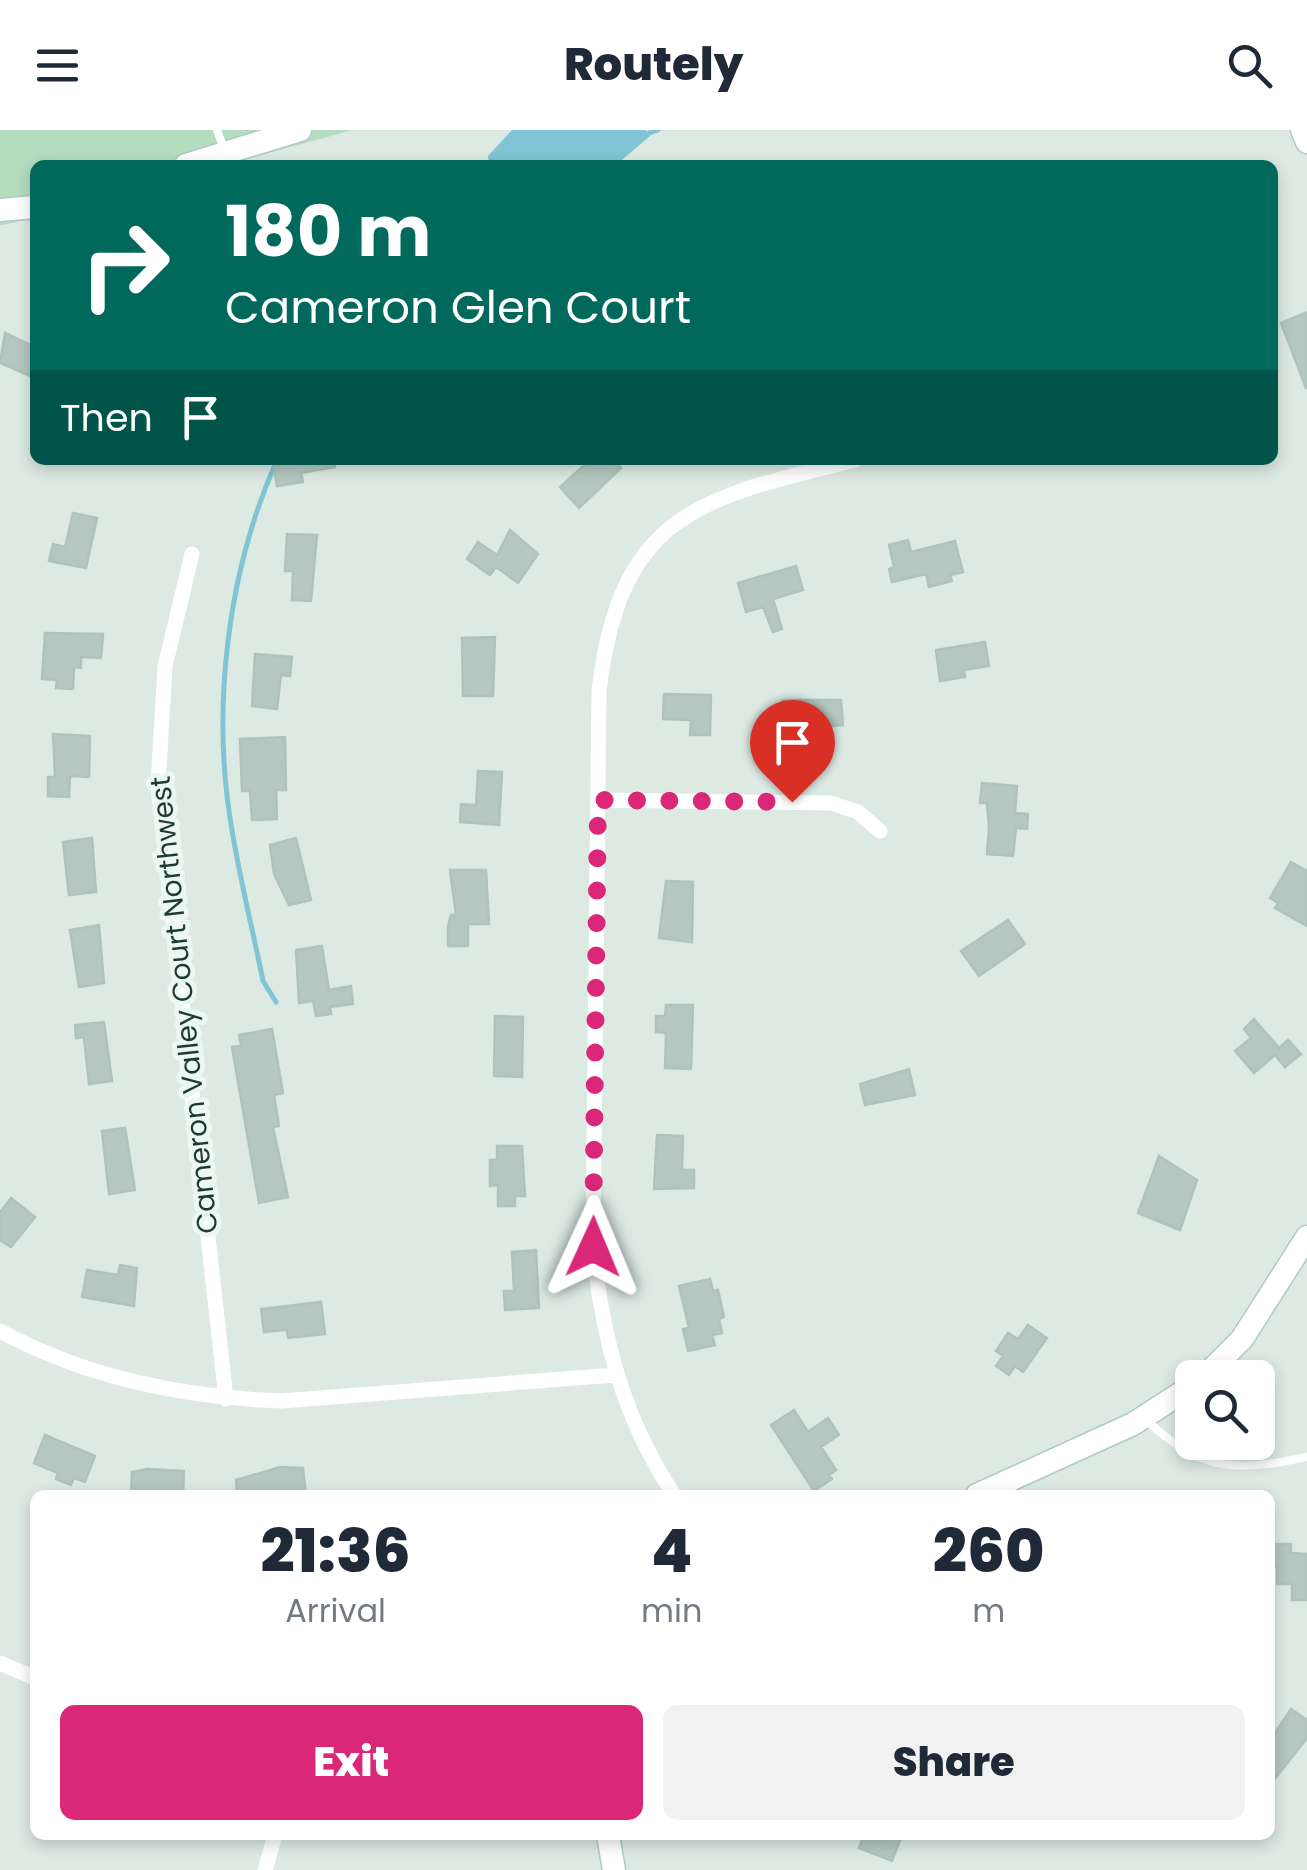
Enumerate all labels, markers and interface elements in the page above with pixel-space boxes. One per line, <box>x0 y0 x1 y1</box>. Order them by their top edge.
text: Routely <box>564 33 743 96</box>
icon: menu <box>30 38 85 93</box>
icon: search <box>1222 38 1277 93</box>
text: 180 m <box>225 182 431 281</box>
icon: right <box>60 200 190 330</box>
text: Cameron Glen Court <box>225 276 691 339</box>
icon: arrive <box>173 390 228 445</box>
text: Then <box>60 391 153 444</box>
pin <box>750 700 835 803</box>
icon: arrive <box>765 715 820 770</box>
street label: Cameron Valley Court Northwest <box>141 774 227 1236</box>
position arrow <box>541 1195 645 1299</box>
map controls <box>1175 1360 1275 1460</box>
button: search <box>1175 1360 1275 1460</box>
text: 21:36 <box>260 1509 411 1593</box>
text: 4 <box>651 1509 692 1593</box>
text: 260 <box>933 1509 1045 1593</box>
text: Arrival <box>285 1588 386 1633</box>
text: min <box>641 1588 702 1633</box>
text: m <box>972 1588 1005 1633</box>
button: Exit <box>60 1705 643 1820</box>
button: Share <box>663 1705 1245 1820</box>

